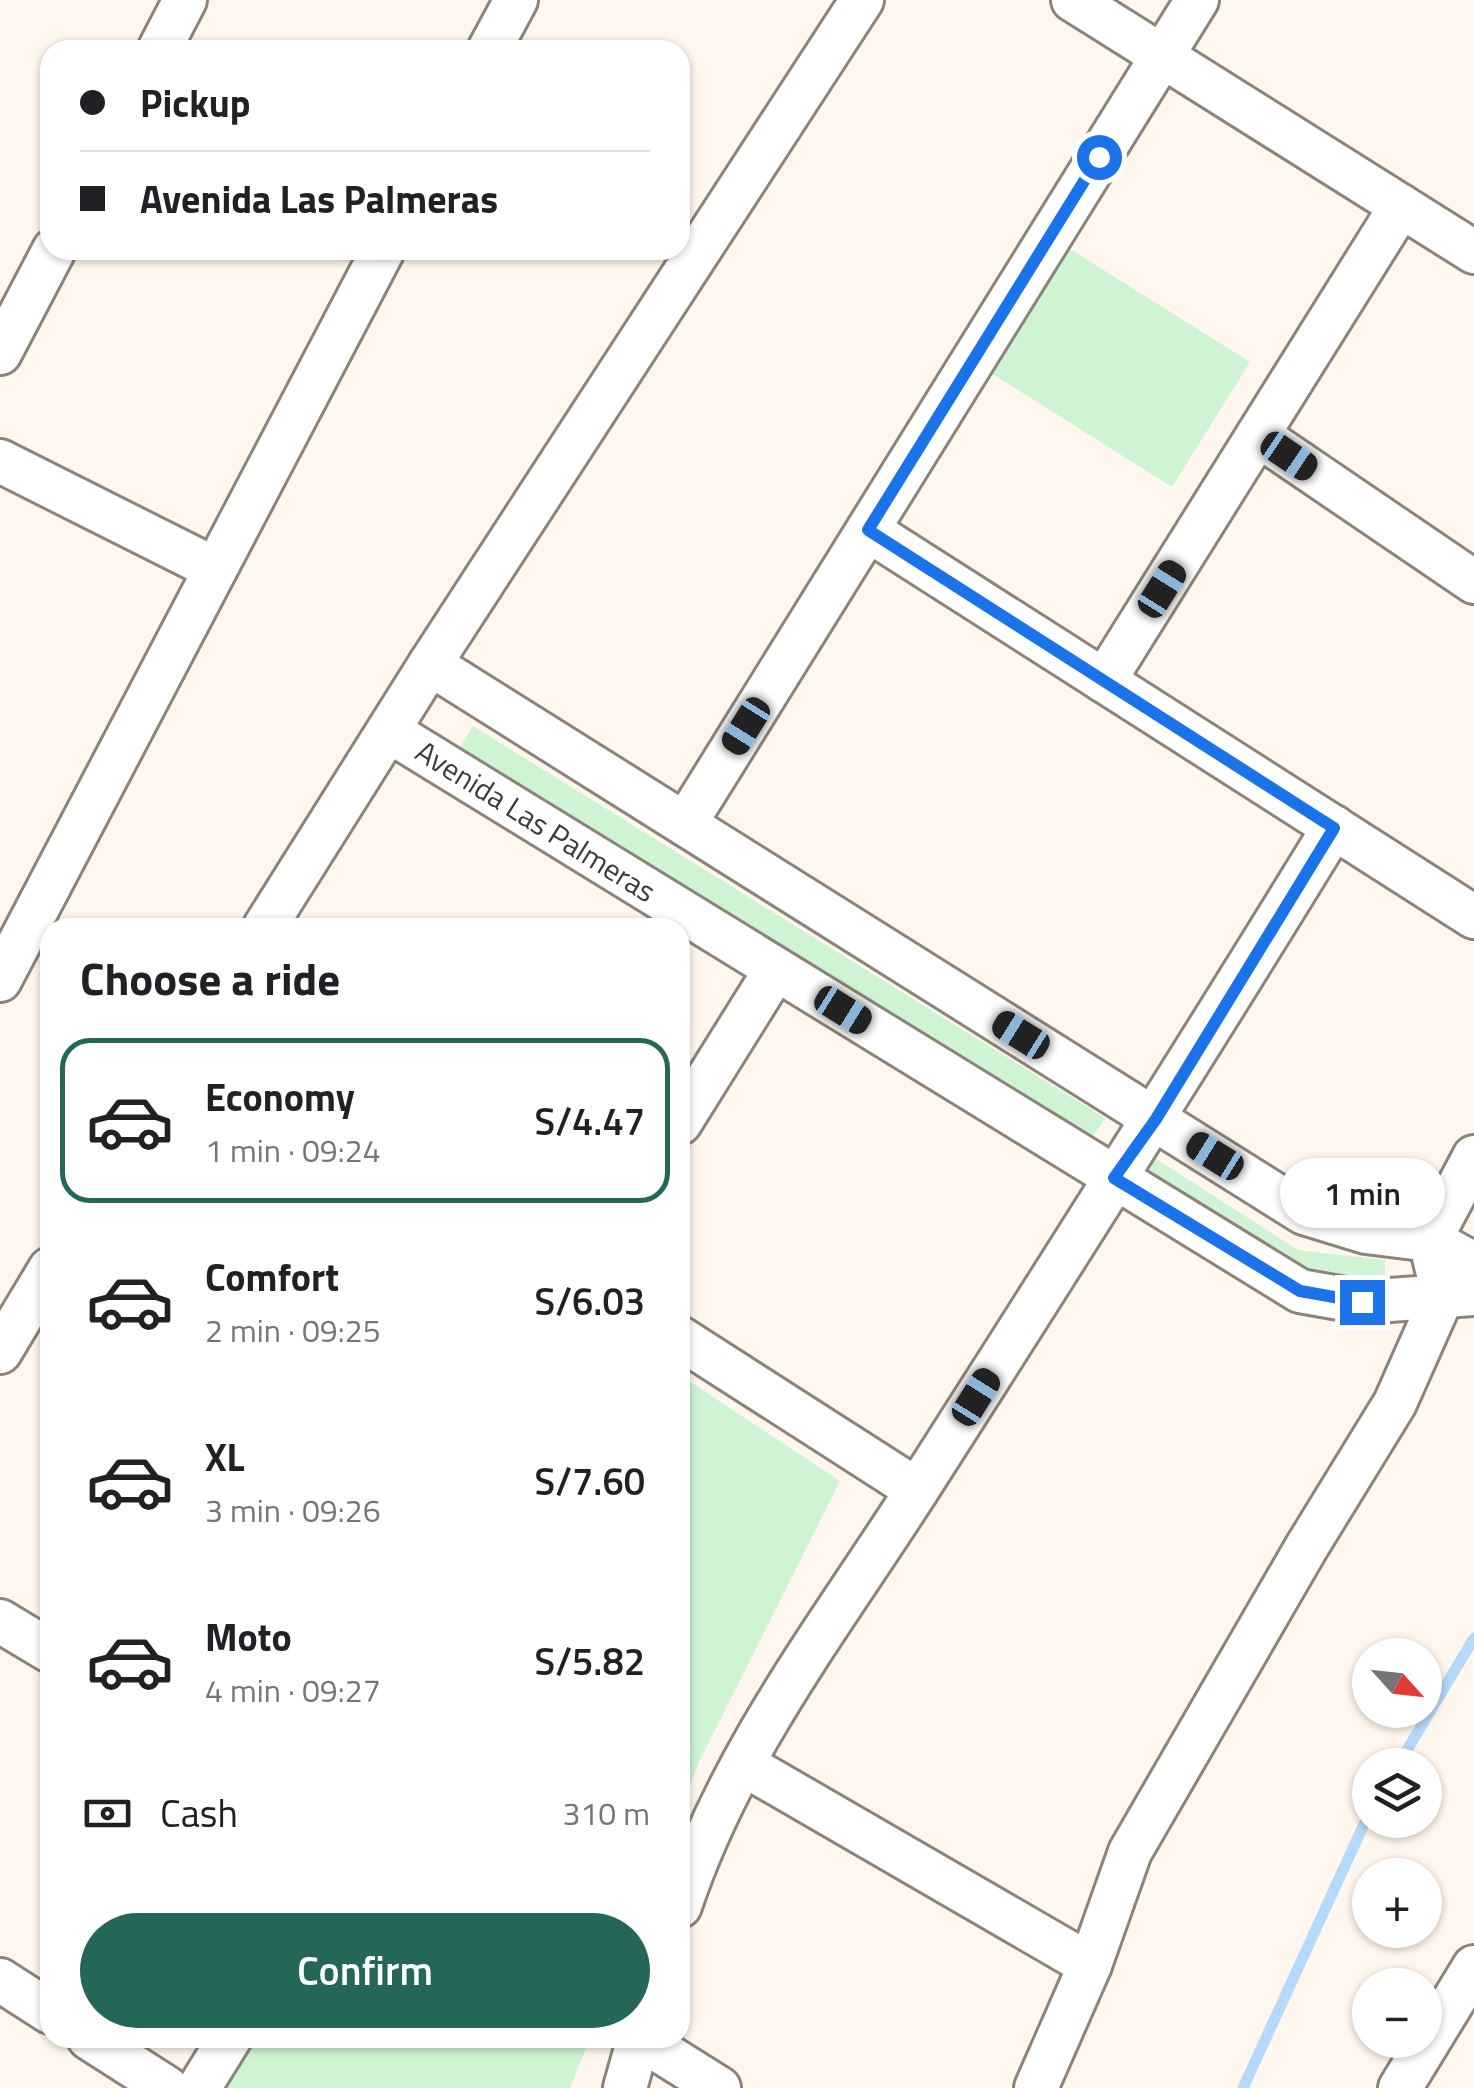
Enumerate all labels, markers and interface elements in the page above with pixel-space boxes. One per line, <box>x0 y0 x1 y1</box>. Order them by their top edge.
text: Pickup <box>140 74 250 132</box>
route start <box>1077 135 1122 180</box>
text: Avenida Las Palmeras <box>140 170 498 228</box>
car <box>1256 427 1322 485</box>
car <box>1133 556 1191 622</box>
car <box>717 693 775 759</box>
street label: Avenida Las Palmeras <box>407 728 665 914</box>
text: Choose a ride <box>80 944 340 1012</box>
car <box>810 981 876 1039</box>
car <box>988 1006 1054 1064</box>
text: Economy <box>205 1068 355 1126</box>
icon: car <box>85 1076 175 1166</box>
text: S/4.47 <box>535 1092 645 1150</box>
text: 1 min · 09:24 <box>205 1126 381 1174</box>
car <box>1182 1127 1248 1185</box>
callout: 1 min <box>1280 1157 1444 1227</box>
text: 1 min <box>1324 1169 1401 1217</box>
text: Comfort <box>205 1248 339 1306</box>
icon: car <box>85 1256 175 1346</box>
text: S/6.03 <box>535 1272 645 1330</box>
route end <box>1340 1280 1385 1325</box>
text: 2 min · 09:25 <box>205 1306 381 1354</box>
car <box>947 1364 1005 1430</box>
text: XL <box>205 1428 245 1486</box>
icon: car <box>85 1436 175 1526</box>
text: S/7.60 <box>535 1452 645 1510</box>
text: 3 min · 09:26 <box>205 1486 381 1534</box>
text: Moto <box>205 1608 292 1666</box>
icon: car <box>85 1616 175 1706</box>
text: S/5.82 <box>535 1632 645 1690</box>
north arrow <box>1352 1638 1442 1728</box>
map controls <box>1352 1638 1442 2058</box>
text: 4 min · 09:27 <box>205 1666 381 1714</box>
button: layers <box>1352 1748 1442 1838</box>
text: Cash <box>160 1784 238 1842</box>
icon: cash <box>80 1786 135 1841</box>
text: 310 m <box>562 1789 650 1837</box>
button: + <box>1352 1858 1442 1948</box>
button: Confirm <box>80 1913 650 2028</box>
button: − <box>1352 1968 1442 2058</box>

